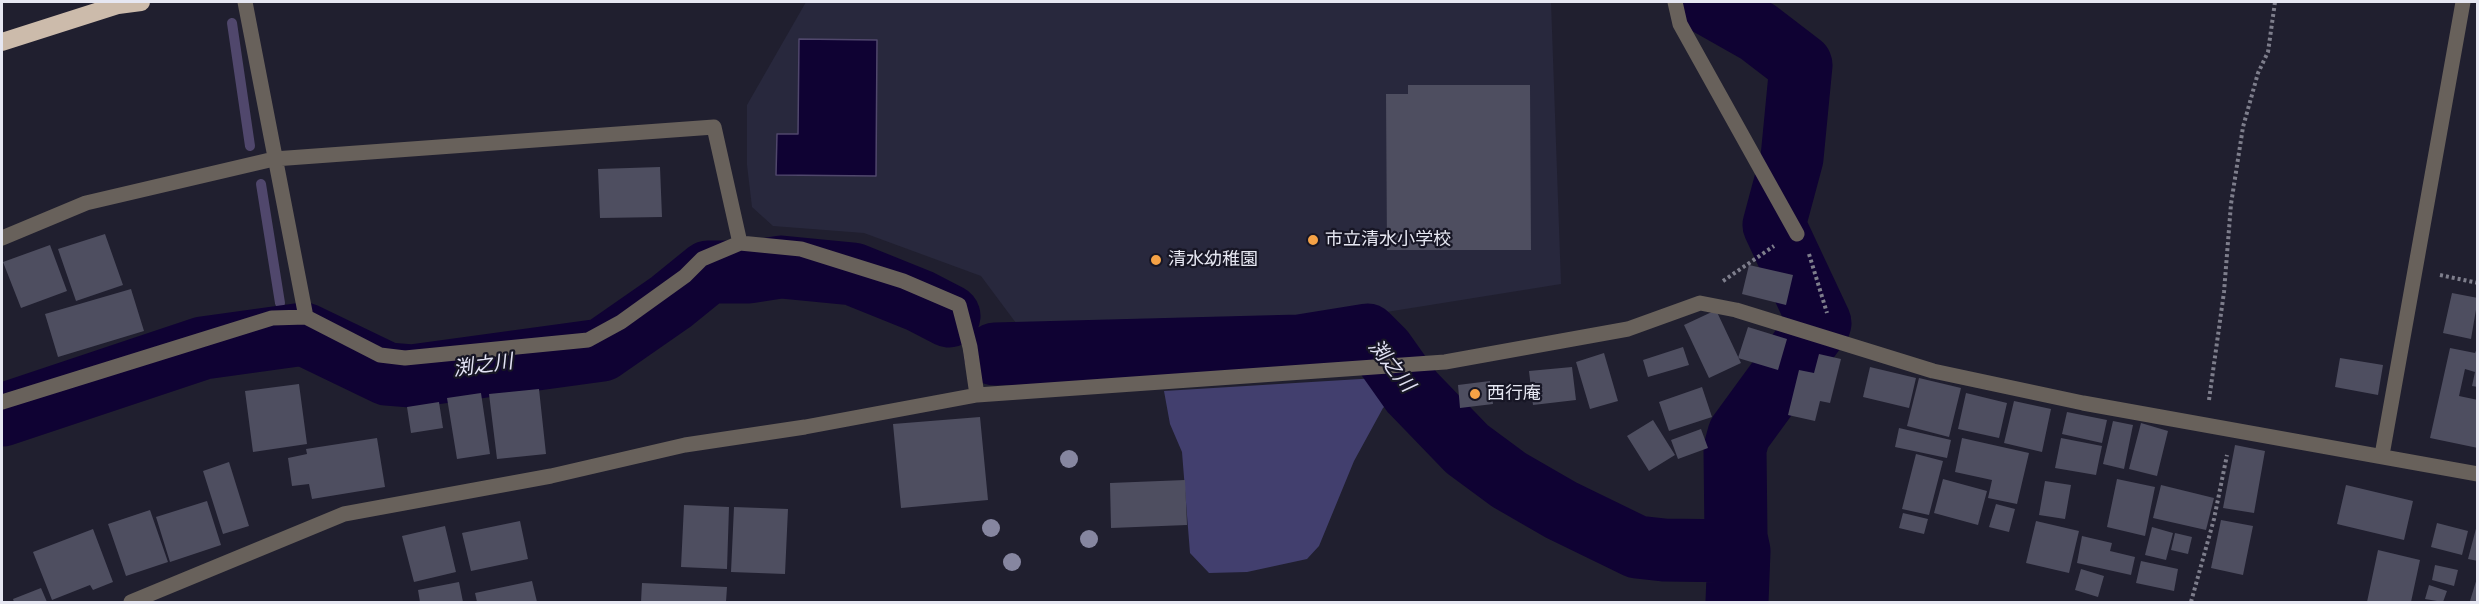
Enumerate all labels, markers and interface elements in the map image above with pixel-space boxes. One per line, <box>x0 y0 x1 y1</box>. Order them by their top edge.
place label: 市立清水小学校 <box>1325 229 1451 251</box>
marker: 市立清水小学校 <box>1306 233 1320 247</box>
place label: 清水幼稚園 <box>1168 249 1258 271</box>
marker: 清水幼稚園 <box>1149 253 1163 267</box>
water label: 渕之川 <box>1363 335 1419 397</box>
water label: 渕之川 <box>452 350 514 382</box>
place label: 西行庵 <box>1487 383 1541 405</box>
marker: 西行庵 <box>1468 387 1482 401</box>

